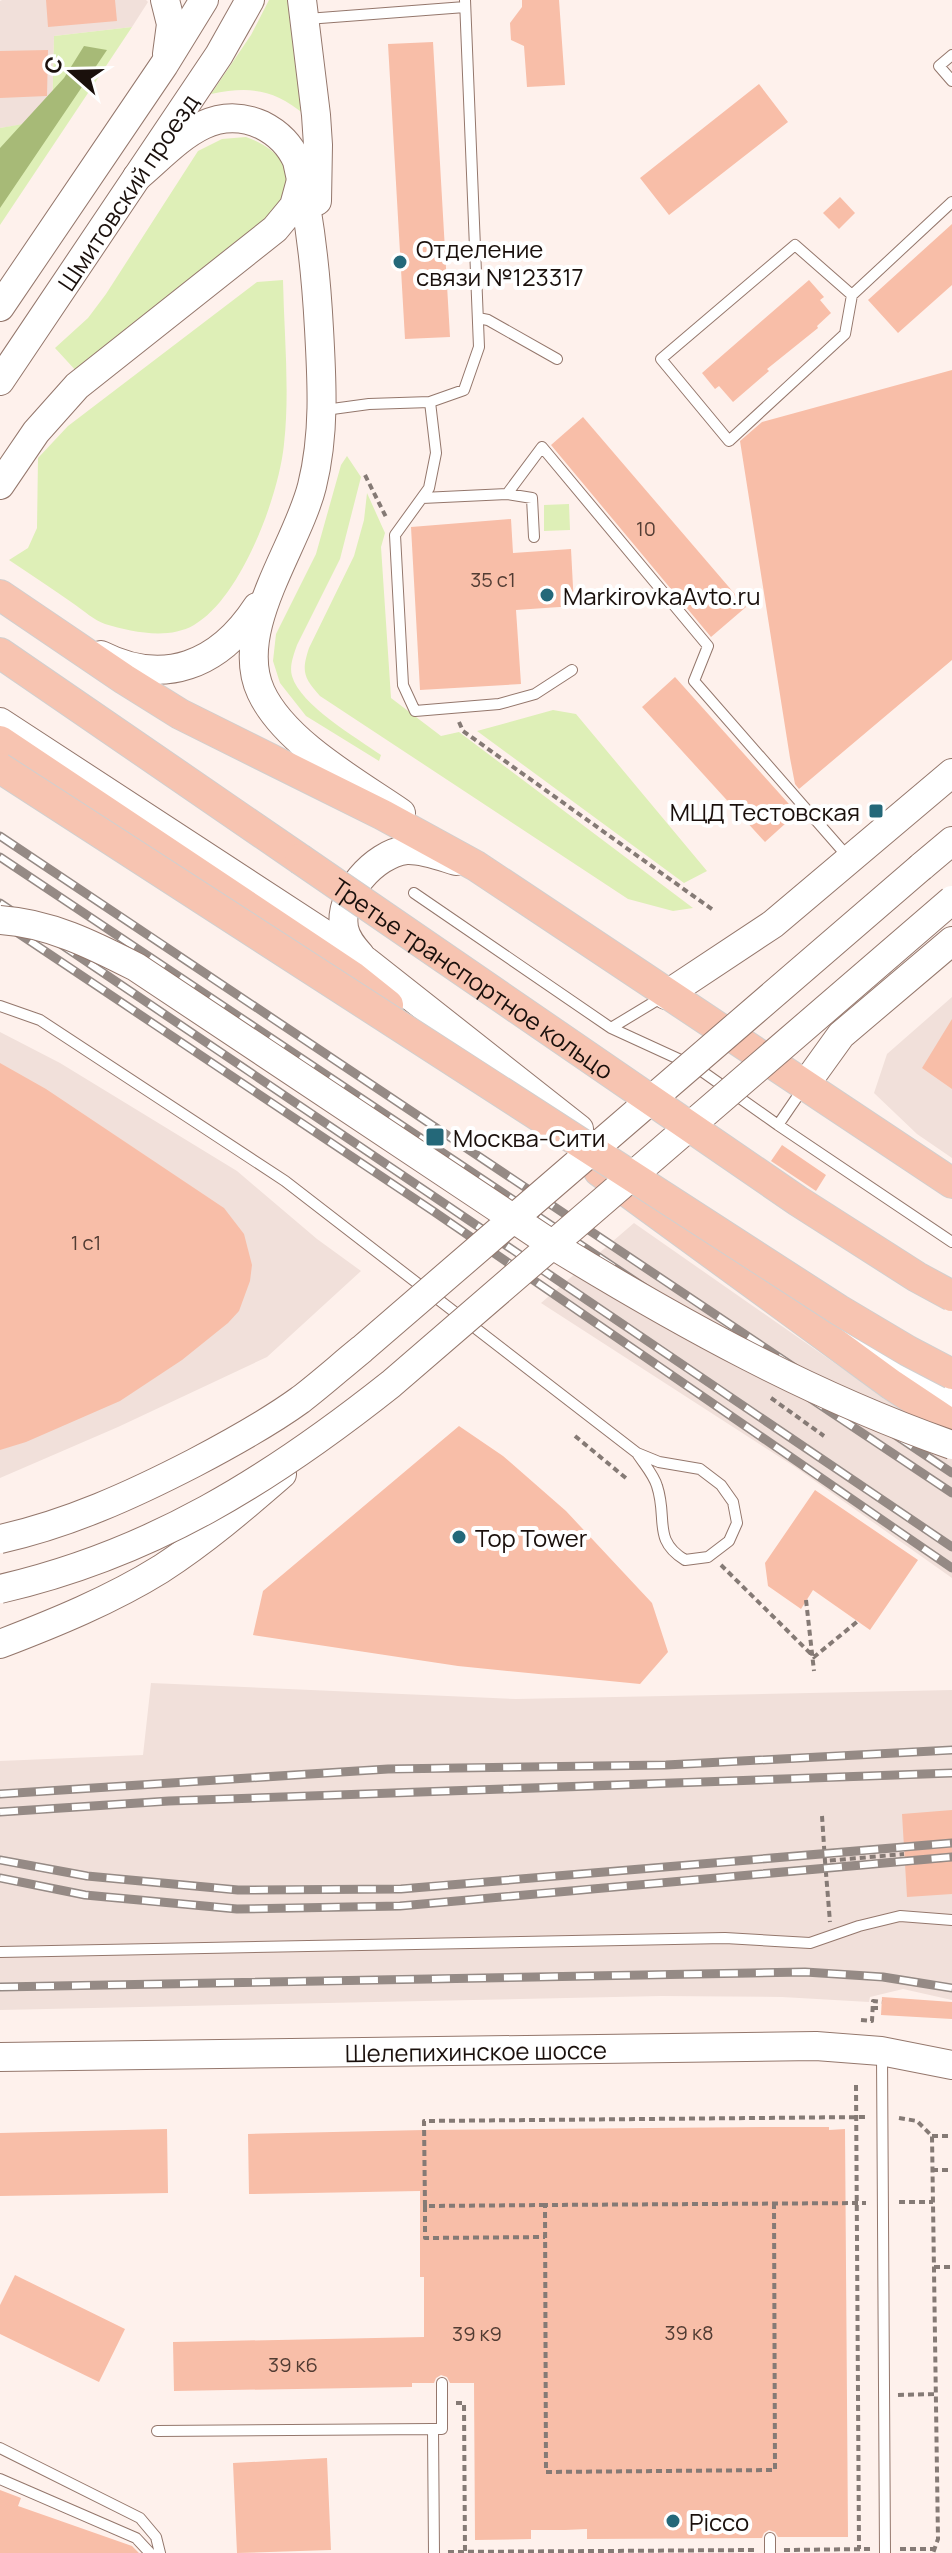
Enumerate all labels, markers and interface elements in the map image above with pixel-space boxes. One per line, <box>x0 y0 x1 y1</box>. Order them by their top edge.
north arrow <box>32 32 112 112</box>
text: С <box>36 52 70 78</box>
street label: Шмитовский проезд <box>49 87 205 297</box>
place label: Отделение связи №123317 <box>416 232 584 293</box>
marker: Отделение связи №123317 <box>391 253 409 271</box>
house number: 10 <box>636 515 656 542</box>
house number: 35 с1 <box>470 566 516 593</box>
place label: MarkirovkaAvto.ru <box>563 579 761 612</box>
marker: MarkirovkaAvto.ru <box>538 586 556 604</box>
place label: МЦД Тестовская <box>670 795 860 828</box>
marker: МЦД Тестовская <box>867 802 885 820</box>
street label: Третье транспортное кольцо <box>326 869 620 1086</box>
place label: Москва-Сити <box>453 1121 605 1154</box>
marker: Москва-Сити <box>424 1126 446 1148</box>
house number: 1 с1 <box>71 1229 101 1256</box>
place label: Top Tower <box>475 1521 588 1554</box>
marker: Top Tower <box>450 1528 468 1546</box>
street label: Шелепихинское шоссе <box>345 2032 607 2069</box>
house number: 39 к8 <box>665 2319 714 2346</box>
house number: 39 к9 <box>452 2320 502 2347</box>
house number: 39 к6 <box>268 2351 318 2378</box>
place label: Picco <box>689 2505 749 2538</box>
marker: Picco <box>664 2512 682 2530</box>

